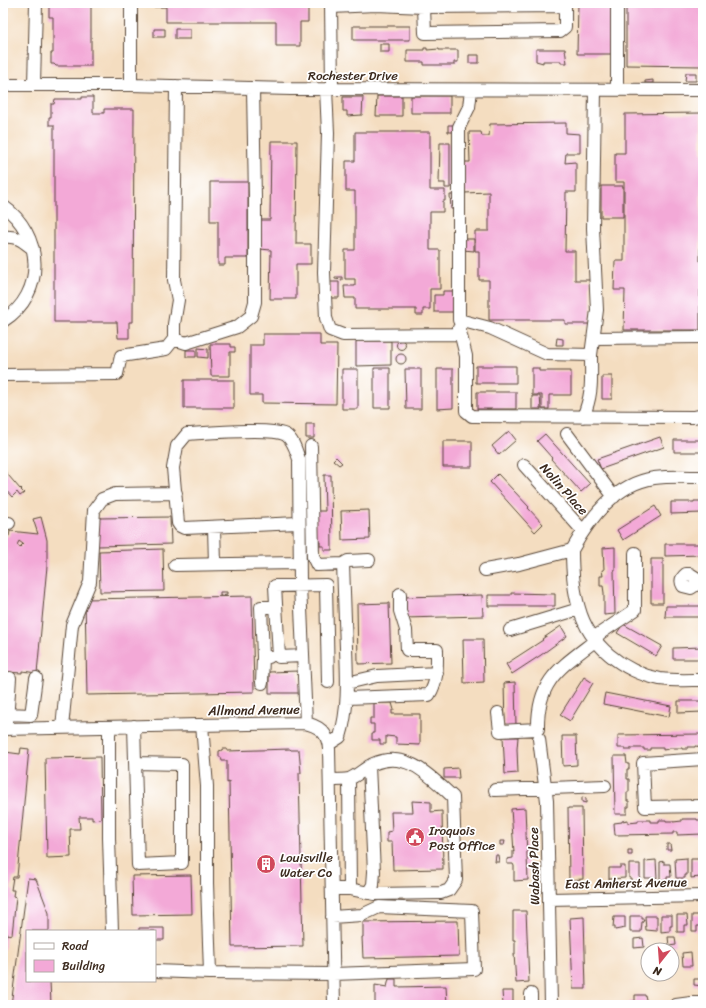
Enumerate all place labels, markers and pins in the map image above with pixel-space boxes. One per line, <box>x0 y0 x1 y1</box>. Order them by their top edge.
place label: Iroquois Post Office <box>428 819 496 857</box>
public building icon: Iroquois Post Office <box>404 826 426 848</box>
place label: Louisville Water Co <box>280 846 333 884</box>
building icon: Louisville Water Co <box>255 853 277 875</box>

